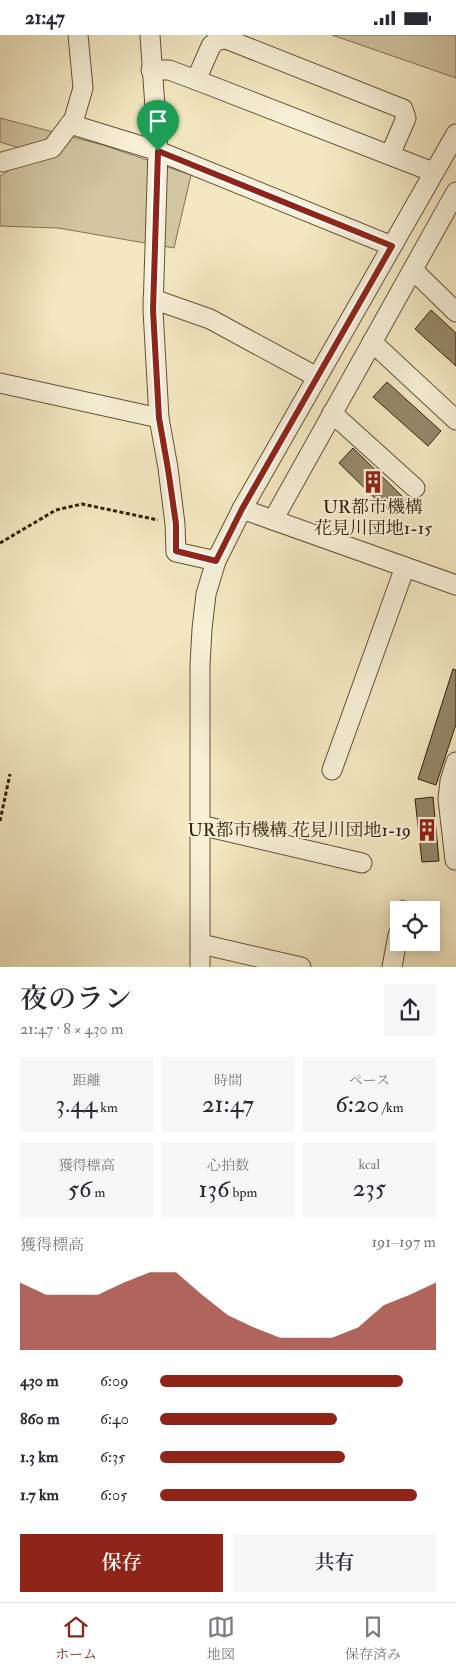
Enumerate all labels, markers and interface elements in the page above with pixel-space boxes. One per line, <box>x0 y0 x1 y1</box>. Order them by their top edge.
text: 21:47 <box>25 6 65 30</box>
pin <box>137 100 179 151</box>
icon: arrive <box>144 107 172 135</box>
building icon: UR都市機構 花見川団地1-15 <box>360 469 386 495</box>
place label: UR都市機構 花見川団地1-15 <box>314 496 432 540</box>
building icon: UR都市機構 花見川団地1-19 <box>414 817 440 843</box>
place label: UR都市機構 花見川団地1-19 <box>188 819 411 842</box>
map controls <box>390 901 440 951</box>
button: locate <box>390 901 440 951</box>
text: 夜のラン <box>20 982 132 1017</box>
button: share <box>384 984 436 1036</box>
text: 21:47 · 8 × 430 m <box>20 1019 123 1039</box>
text: 距離 <box>73 1072 101 1089</box>
text: 時間 <box>214 1072 242 1089</box>
text: ペース <box>349 1072 390 1089</box>
text: 3.44 <box>56 1089 97 1120</box>
text: 21:47 <box>202 1089 254 1120</box>
text: 6:20 <box>335 1089 379 1120</box>
text: km <box>97 1099 118 1116</box>
text: /km <box>379 1099 404 1116</box>
text: kcal <box>359 1156 380 1173</box>
text: 獲得標高 <box>59 1157 115 1174</box>
text: 心拍数 <box>207 1157 249 1174</box>
text: 235 <box>353 1173 386 1204</box>
text: 56 <box>68 1174 92 1205</box>
text: 136 <box>199 1174 230 1205</box>
text: m <box>92 1184 105 1201</box>
text: bpm <box>230 1184 257 1201</box>
text: 191–197 m <box>371 1232 436 1252</box>
text: 獲得標高 <box>20 1235 84 1255</box>
text: 430 m <box>20 1371 59 1391</box>
text: 6:09 <box>100 1371 128 1391</box>
text: 860 m <box>20 1409 60 1429</box>
text: 6:40 <box>100 1409 129 1429</box>
text: 1.3 km <box>20 1447 58 1467</box>
text: 6:35 <box>100 1447 125 1467</box>
text: 1.7 km <box>20 1485 59 1505</box>
text: 6:05 <box>100 1485 127 1505</box>
button: 保存 <box>20 1534 223 1592</box>
button: 共有 <box>233 1534 436 1592</box>
tab: ホーム <box>55 1613 97 1663</box>
tab: 地図 <box>207 1613 235 1663</box>
tab: 保存済み <box>345 1613 401 1663</box>

